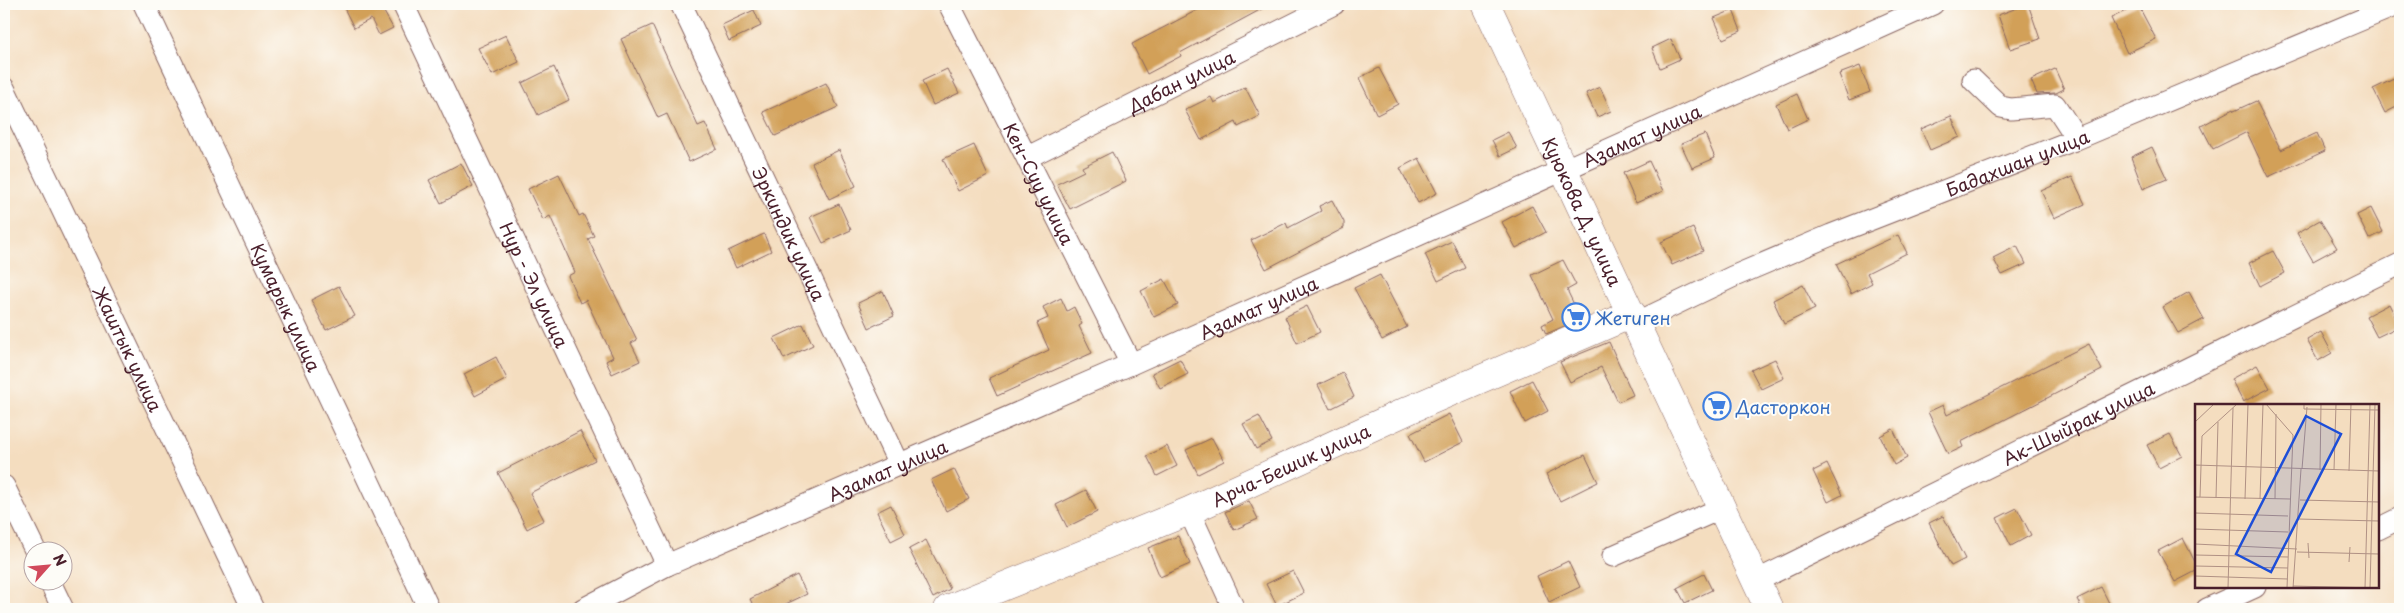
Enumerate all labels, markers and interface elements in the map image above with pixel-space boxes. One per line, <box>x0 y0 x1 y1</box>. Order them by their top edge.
street label: Дабан улица <box>1122 42 1240 119</box>
street label: Азамат улица <box>1578 96 1706 173</box>
street label: Кен-Суу улица <box>997 118 1082 250</box>
street label: Бадахшан улица <box>1942 121 2094 202</box>
street label: Куюкова Д. улица <box>1537 133 1630 291</box>
street label: Эркиндик улица <box>746 162 833 306</box>
street label: Нур - Эл улица <box>494 217 576 352</box>
street label: Кумарык улица <box>245 238 329 376</box>
street label: Азамат улица <box>1195 268 1323 345</box>
street label: Жаштык улица <box>87 282 170 417</box>
supermarket icon: Жетиген <box>1561 302 1591 332</box>
place label: Жетиген <box>1595 304 1671 331</box>
street label: Ак-Шыйрак улица <box>1997 373 2159 471</box>
supermarket icon: Дасторкон <box>1702 391 1732 421</box>
place label: Дасторкон <box>1735 393 1831 420</box>
inset map <box>2195 404 2379 588</box>
street label: Арча-Бешик улица <box>1207 416 1375 512</box>
street label: Азамат улица <box>824 432 952 507</box>
north arrow <box>22 540 72 590</box>
text: N <box>48 550 72 570</box>

